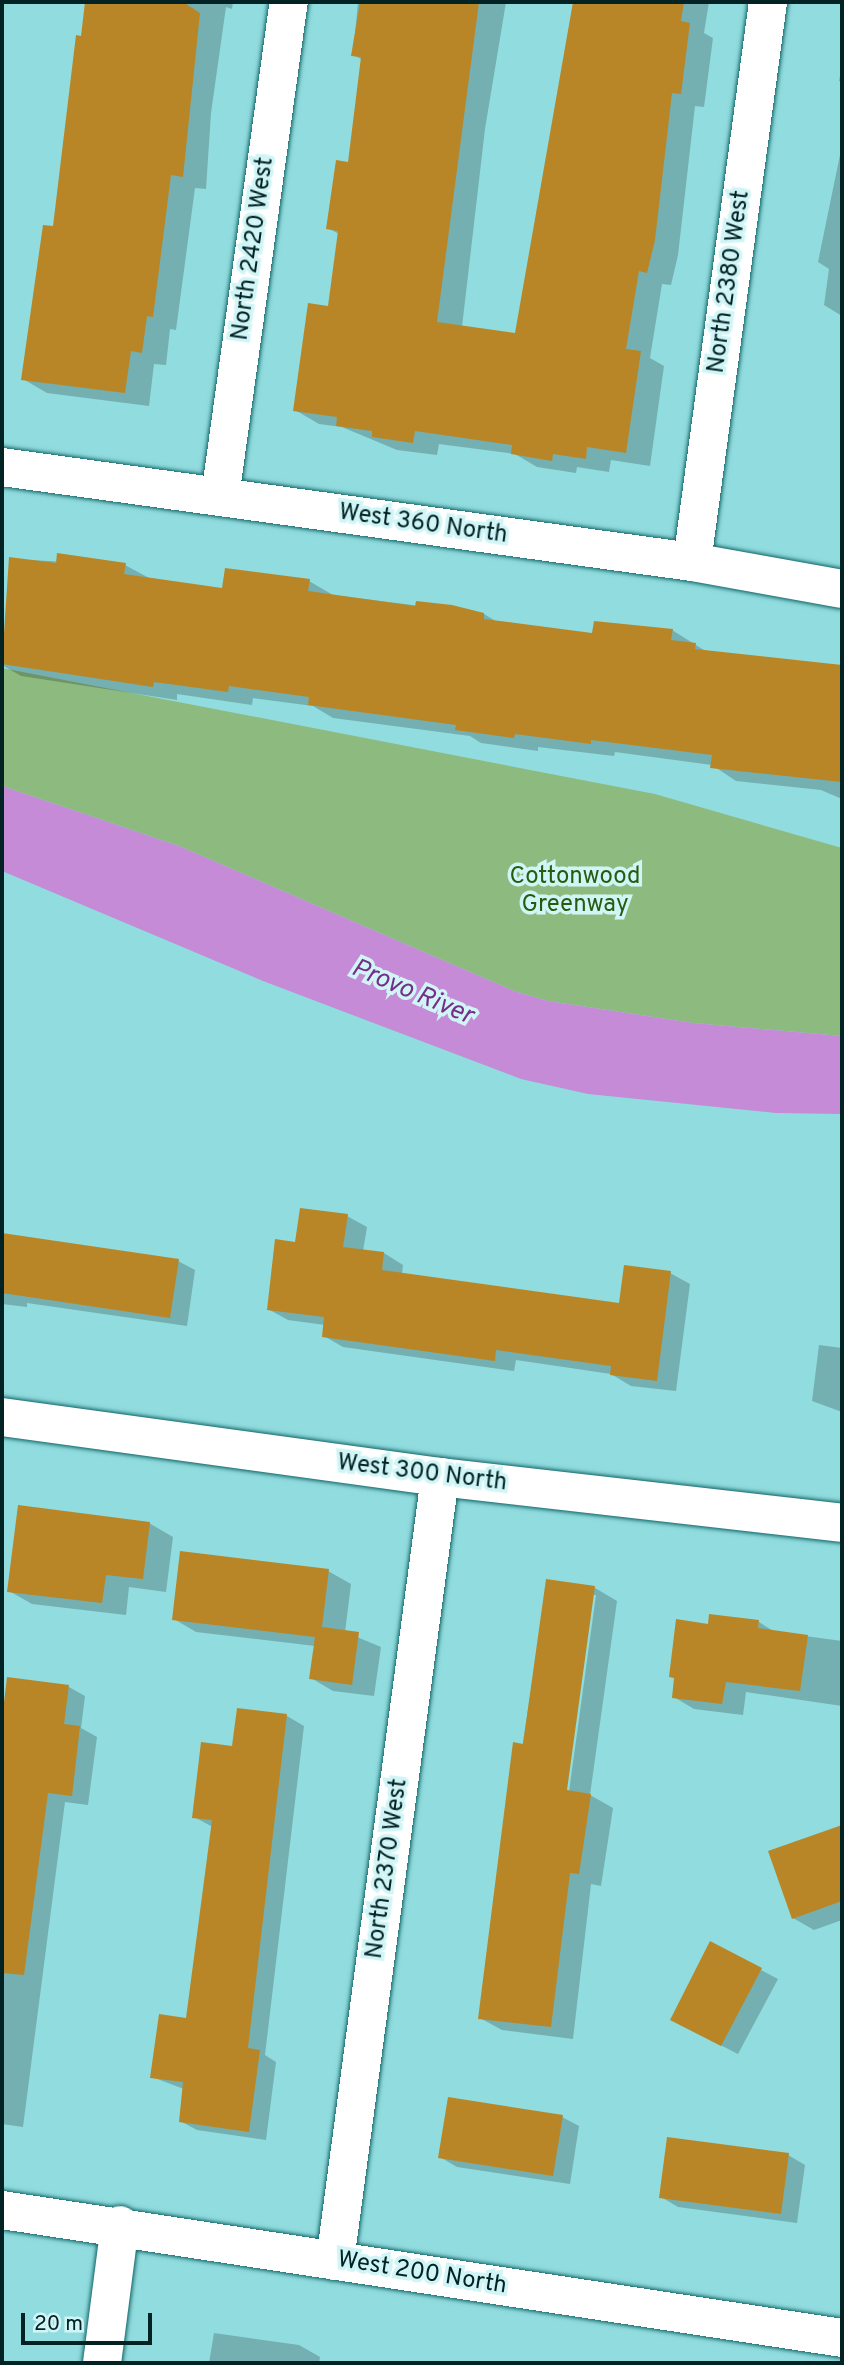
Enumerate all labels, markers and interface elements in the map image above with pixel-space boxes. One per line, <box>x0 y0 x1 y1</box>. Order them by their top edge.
street label: North 2420 West <box>227 155 281 343</box>
street label: North 2380 West <box>703 188 757 376</box>
street label: West 360 North <box>337 499 509 551</box>
park label: Cottonwood Greenway <box>510 864 640 920</box>
water label: Provo River <box>346 953 478 1033</box>
street label: West 300 North <box>336 1449 508 1499</box>
street label: North 2370 West <box>361 1777 415 1961</box>
street label: West 200 North <box>335 2246 509 2302</box>
scale bar <box>24 2298 156 2342</box>
text: 20 m <box>34 2311 83 2338</box>

